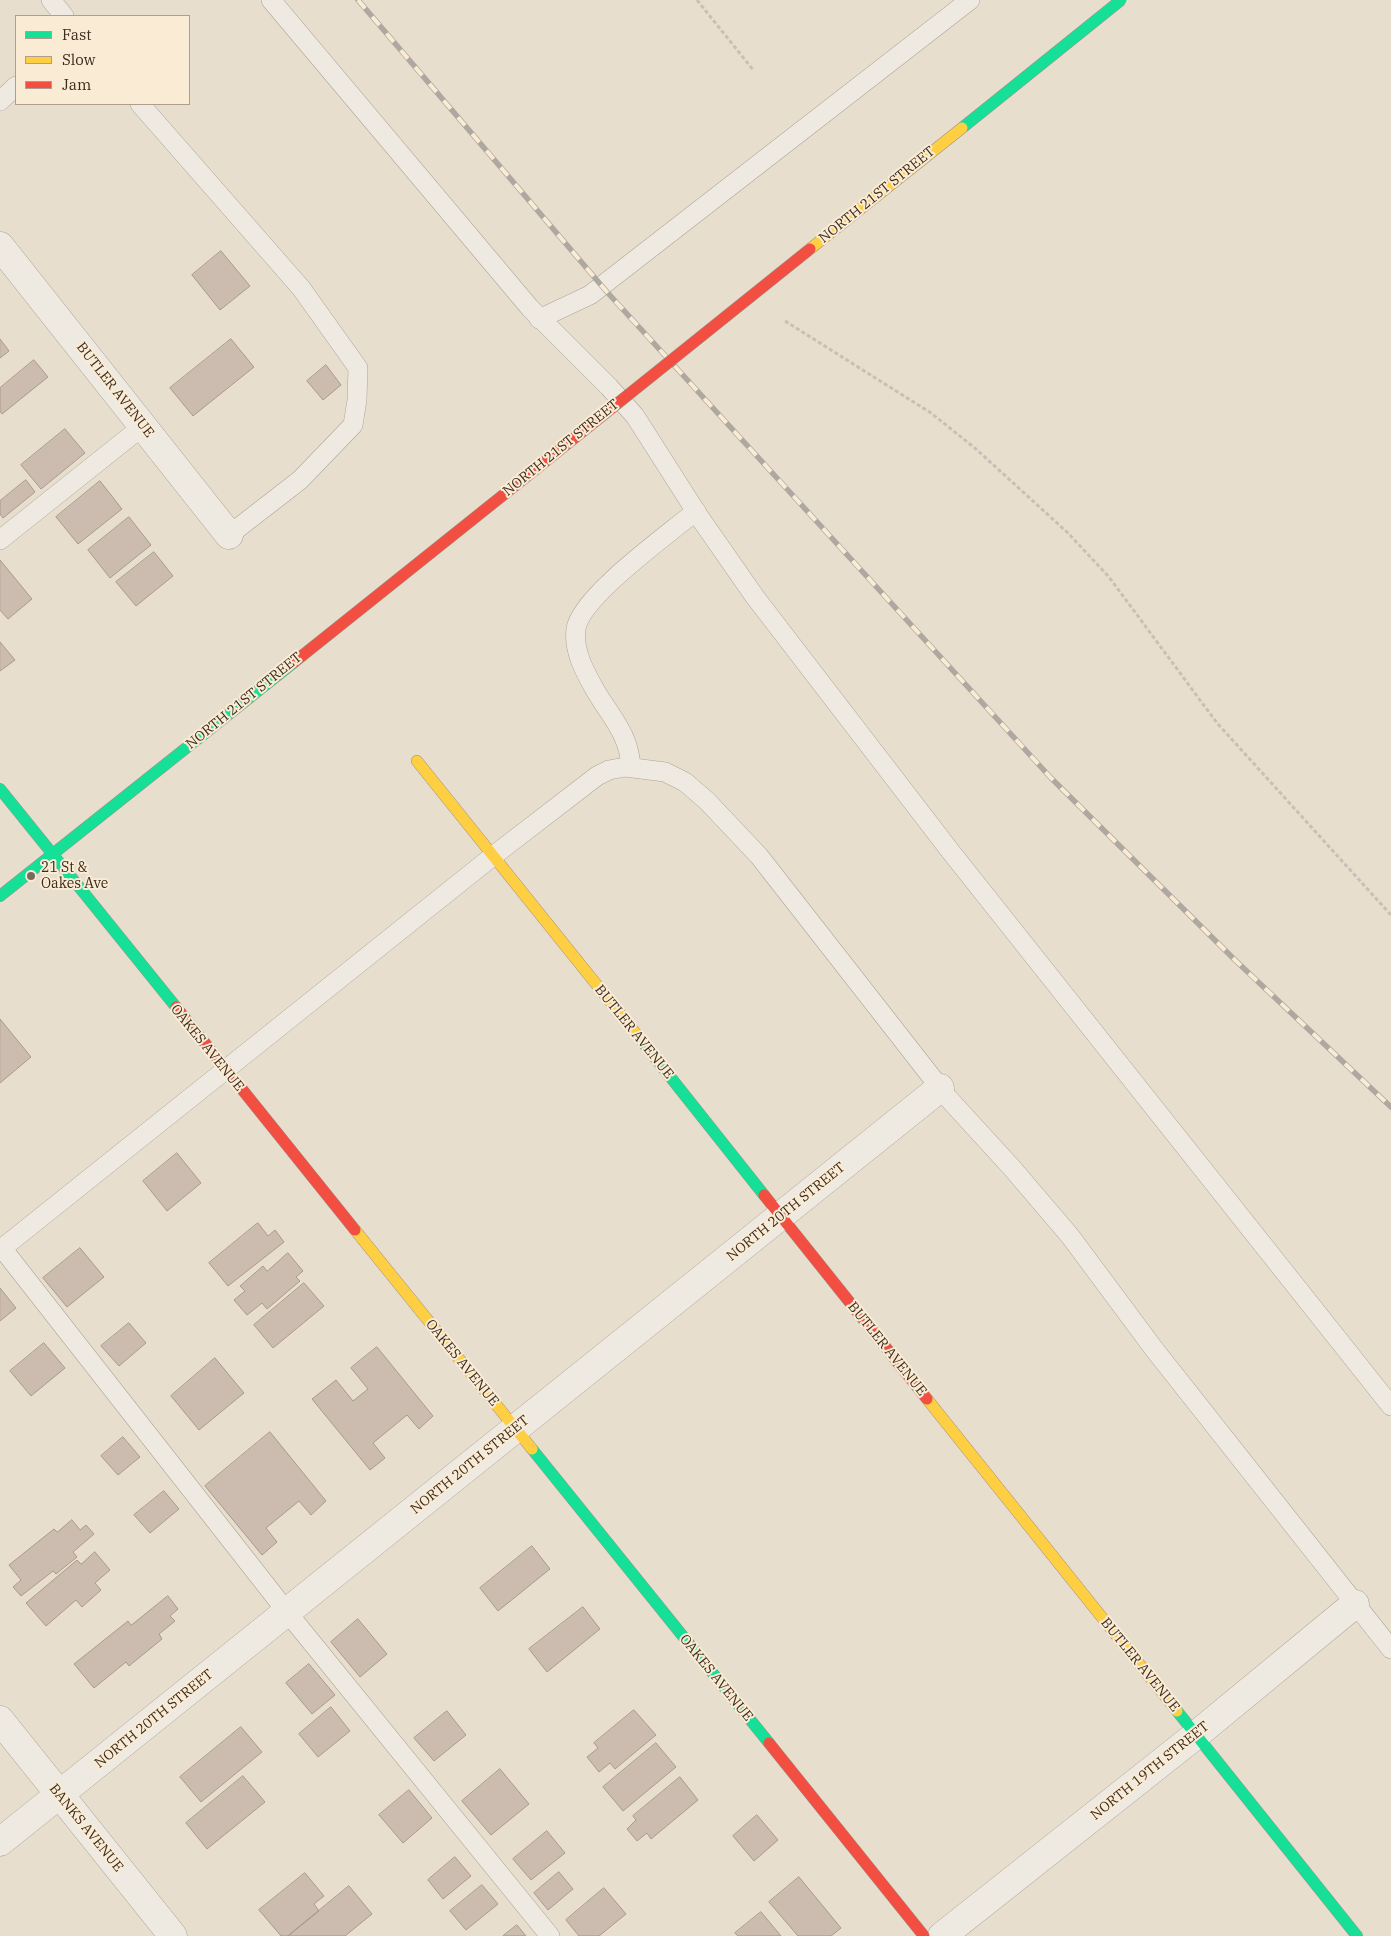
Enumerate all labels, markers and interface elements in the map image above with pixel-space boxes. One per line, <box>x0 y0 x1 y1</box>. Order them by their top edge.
legend <box>15 15 190 105</box>
text: Fast <box>62 25 92 44</box>
text: Slow <box>62 50 95 69</box>
text: Jam <box>62 75 91 94</box>
street label: NORTH 21ST STREET <box>816 143 938 247</box>
street label: BUTLER AVENUE <box>73 339 157 441</box>
street label: NORTH 21ST STREET <box>500 396 622 500</box>
street label: NORTH 21ST STREET <box>183 649 305 753</box>
place label: 21 St & Oakes Ave <box>41 860 108 892</box>
marker: 21 St & Oakes Ave <box>25 870 37 882</box>
street label: BUTLER AVENUE <box>591 982 677 1082</box>
street label: OAKES AVENUE <box>167 1001 247 1095</box>
street label: NORTH 20TH STREET <box>724 1159 848 1265</box>
street label: BUTLER AVENUE <box>844 1299 930 1399</box>
street label: OAKES AVENUE <box>422 1316 502 1410</box>
street label: NORTH 20TH STREET <box>408 1412 532 1518</box>
street label: BUTLER AVENUE <box>1097 1615 1183 1715</box>
street label: OAKES AVENUE <box>676 1631 756 1725</box>
street label: NORTH 20TH STREET <box>92 1666 216 1772</box>
street label: NORTH 19TH STREET <box>1088 1718 1212 1824</box>
street label: BANKS AVENUE <box>45 1781 127 1875</box>

